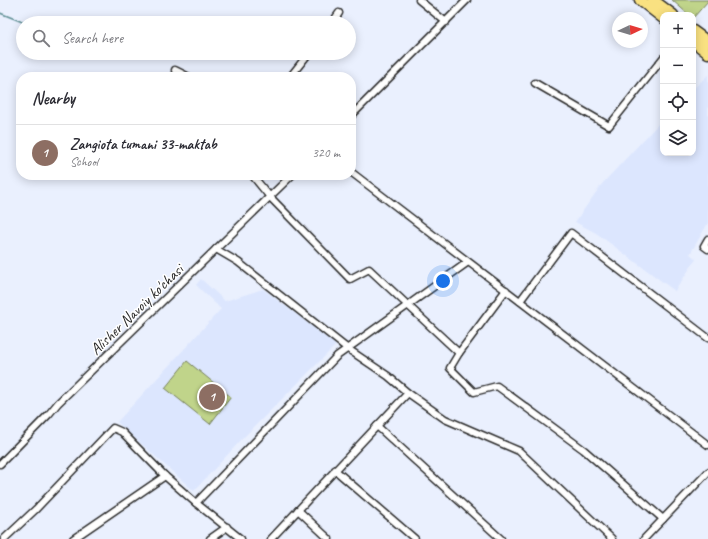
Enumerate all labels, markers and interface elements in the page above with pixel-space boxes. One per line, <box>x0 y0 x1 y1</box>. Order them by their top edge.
north arrow <box>612 12 648 48</box>
map controls <box>660 12 696 156</box>
button: + <box>660 12 696 48</box>
search box <box>16 16 356 60</box>
icon: search <box>30 27 52 49</box>
text: Search here <box>62 29 123 48</box>
button: − <box>660 48 696 84</box>
button: locate <box>660 84 696 120</box>
text: Nearby <box>32 88 75 109</box>
button: layers <box>660 120 696 156</box>
text: Zangiota tumani 33-maktab <box>70 135 217 154</box>
text: 1 <box>42 145 48 161</box>
text: 320 m <box>312 145 340 161</box>
text: School <box>70 154 98 170</box>
street label: Alisher Navoiy ko'chasi <box>86 259 189 359</box>
your location <box>433 271 453 291</box>
pin: 1 <box>199 382 225 412</box>

